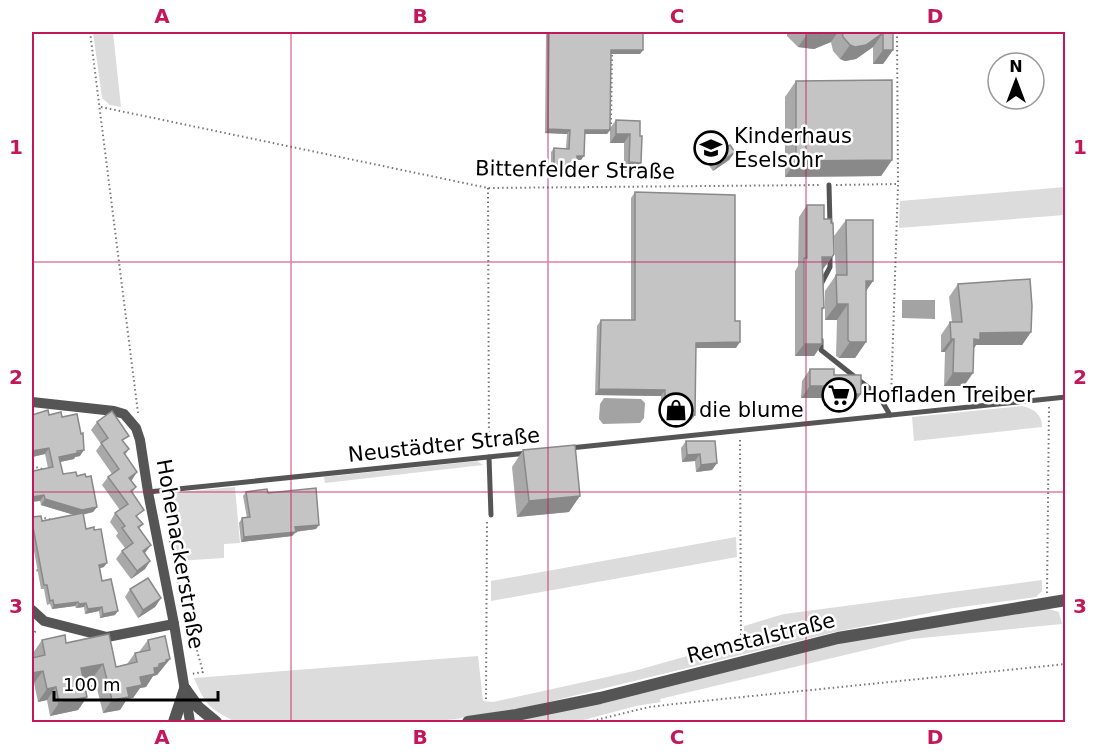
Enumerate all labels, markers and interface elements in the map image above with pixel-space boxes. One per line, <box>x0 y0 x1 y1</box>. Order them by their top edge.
text: A <box>154 4 170 28</box>
text: B <box>412 4 428 28</box>
text: C <box>670 4 684 28</box>
text: D <box>927 4 943 28</box>
north arrow <box>986 51 1046 111</box>
text: N <box>1009 57 1023 76</box>
place label: Kinderhaus Eselsohr <box>734 124 852 172</box>
school or university icon: Kinderhaus Eselsohr <box>693 130 729 166</box>
text: 1 <box>9 135 23 159</box>
text: 1 <box>1073 135 1087 159</box>
street label: Bittenfelder Straße <box>475 156 675 184</box>
text: 2 <box>9 365 23 389</box>
text: 2 <box>1073 365 1087 389</box>
supermarket icon: Hofladen Treiber <box>821 377 857 413</box>
place label: Hofladen Treiber <box>862 383 1035 407</box>
shop icon: die blume <box>658 392 694 428</box>
place label: die blume <box>699 398 804 422</box>
street label: Neustädter Straße <box>347 423 541 467</box>
street label: Hohenackerstraße <box>151 457 209 651</box>
text: 3 <box>9 594 23 618</box>
text: 3 <box>1073 594 1087 618</box>
street label: Remstalstraße <box>684 608 838 668</box>
scale bar <box>54 664 218 702</box>
text: 100 m <box>63 674 121 695</box>
text: A <box>154 725 170 749</box>
text: B <box>412 725 428 749</box>
text: C <box>670 725 684 749</box>
text: D <box>927 725 943 749</box>

